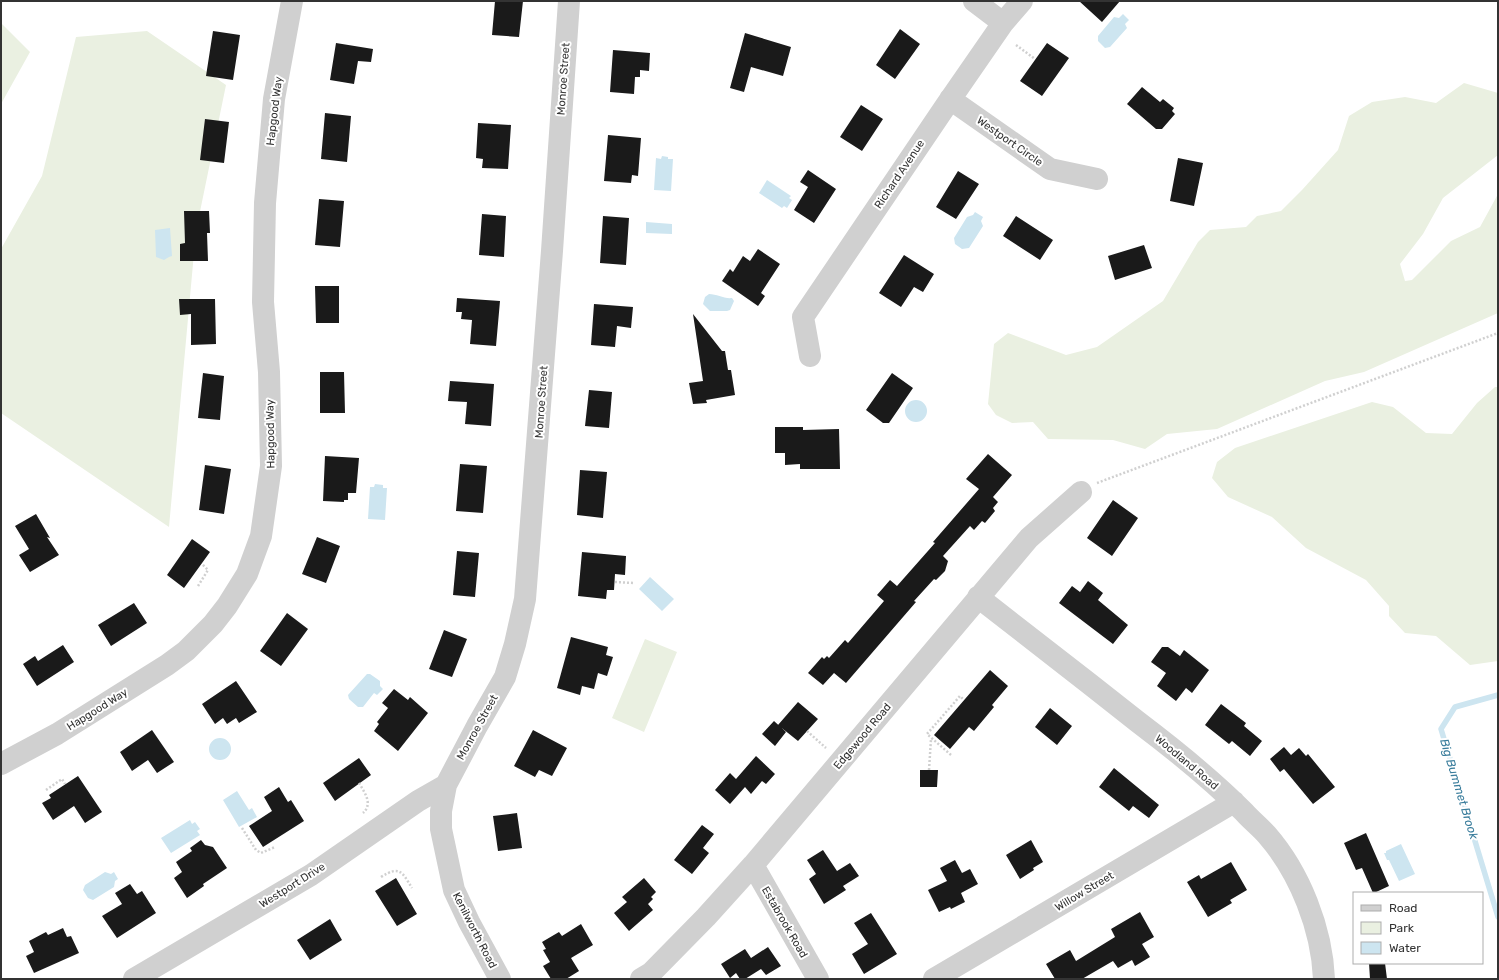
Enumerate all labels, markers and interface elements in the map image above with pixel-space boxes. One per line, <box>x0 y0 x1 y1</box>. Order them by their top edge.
street label: Monroe Street <box>554 42 573 116</box>
street label: Hapgood Way <box>264 76 285 146</box>
street label: Westport Circle <box>974 114 1045 169</box>
street label: Richard Avenue <box>872 137 927 211</box>
street label: Monroe Street <box>532 365 551 439</box>
street label: Hapgood Way <box>263 399 278 469</box>
street label: Hapgood Way <box>64 686 130 733</box>
street label: Monroe Street <box>454 692 501 762</box>
street label: Edgewood Road <box>831 701 894 772</box>
street label: Woodland Road <box>1152 732 1221 793</box>
water label: Big Bummet Brook <box>1437 737 1481 842</box>
street label: Westport Drive <box>257 860 328 911</box>
street label: Willow Street <box>1053 868 1117 914</box>
street label: Estabrook Road <box>759 884 810 960</box>
street label: Kenilworth Road <box>450 890 499 970</box>
legend <box>1353 892 1483 964</box>
text: Road <box>1389 901 1417 915</box>
text: Park <box>1389 921 1415 935</box>
text: Water <box>1389 941 1421 955</box>

